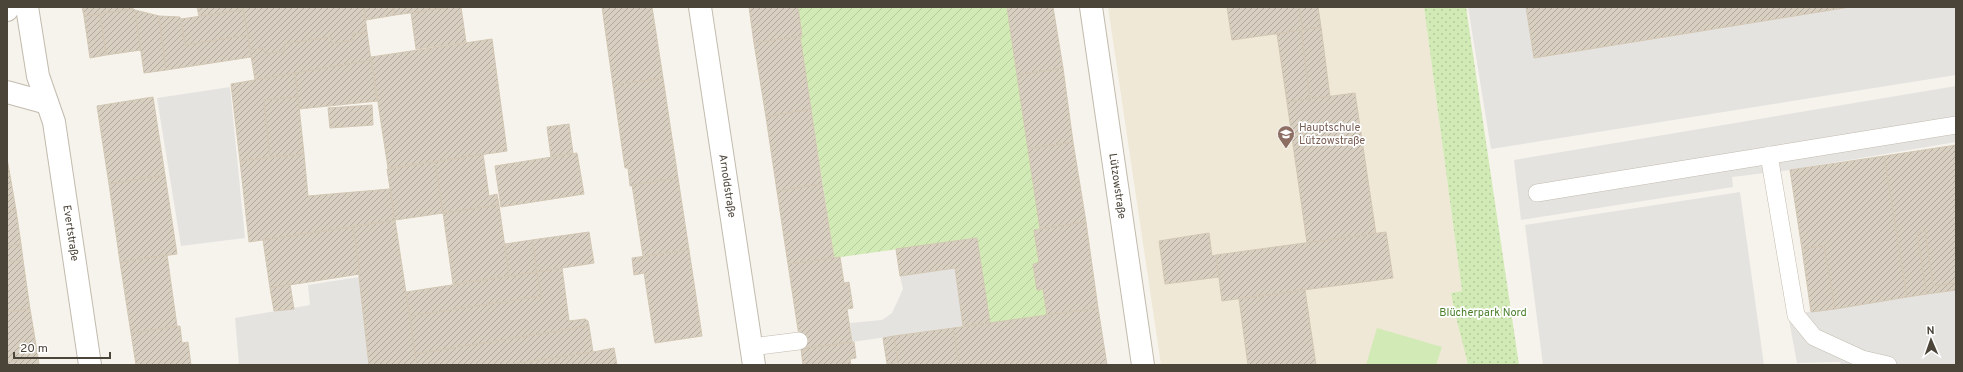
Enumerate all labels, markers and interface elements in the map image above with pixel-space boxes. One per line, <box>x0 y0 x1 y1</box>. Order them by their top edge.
place label: Hauptschule Lützowstraße <box>1299 121 1365 148</box>
school or university icon: Hauptschule Lützowstraße <box>1276 124 1296 149</box>
street label: Lützowstraße <box>1105 152 1129 220</box>
street label: Arnoldstraße <box>715 153 739 219</box>
street label: Evertstraße <box>59 204 82 262</box>
park label: Blücherpark Nord <box>1439 306 1527 320</box>
north arrow <box>1911 320 1951 360</box>
text: N <box>1926 324 1935 338</box>
scale bar <box>14 334 110 360</box>
text: 20 m <box>20 341 48 357</box>

